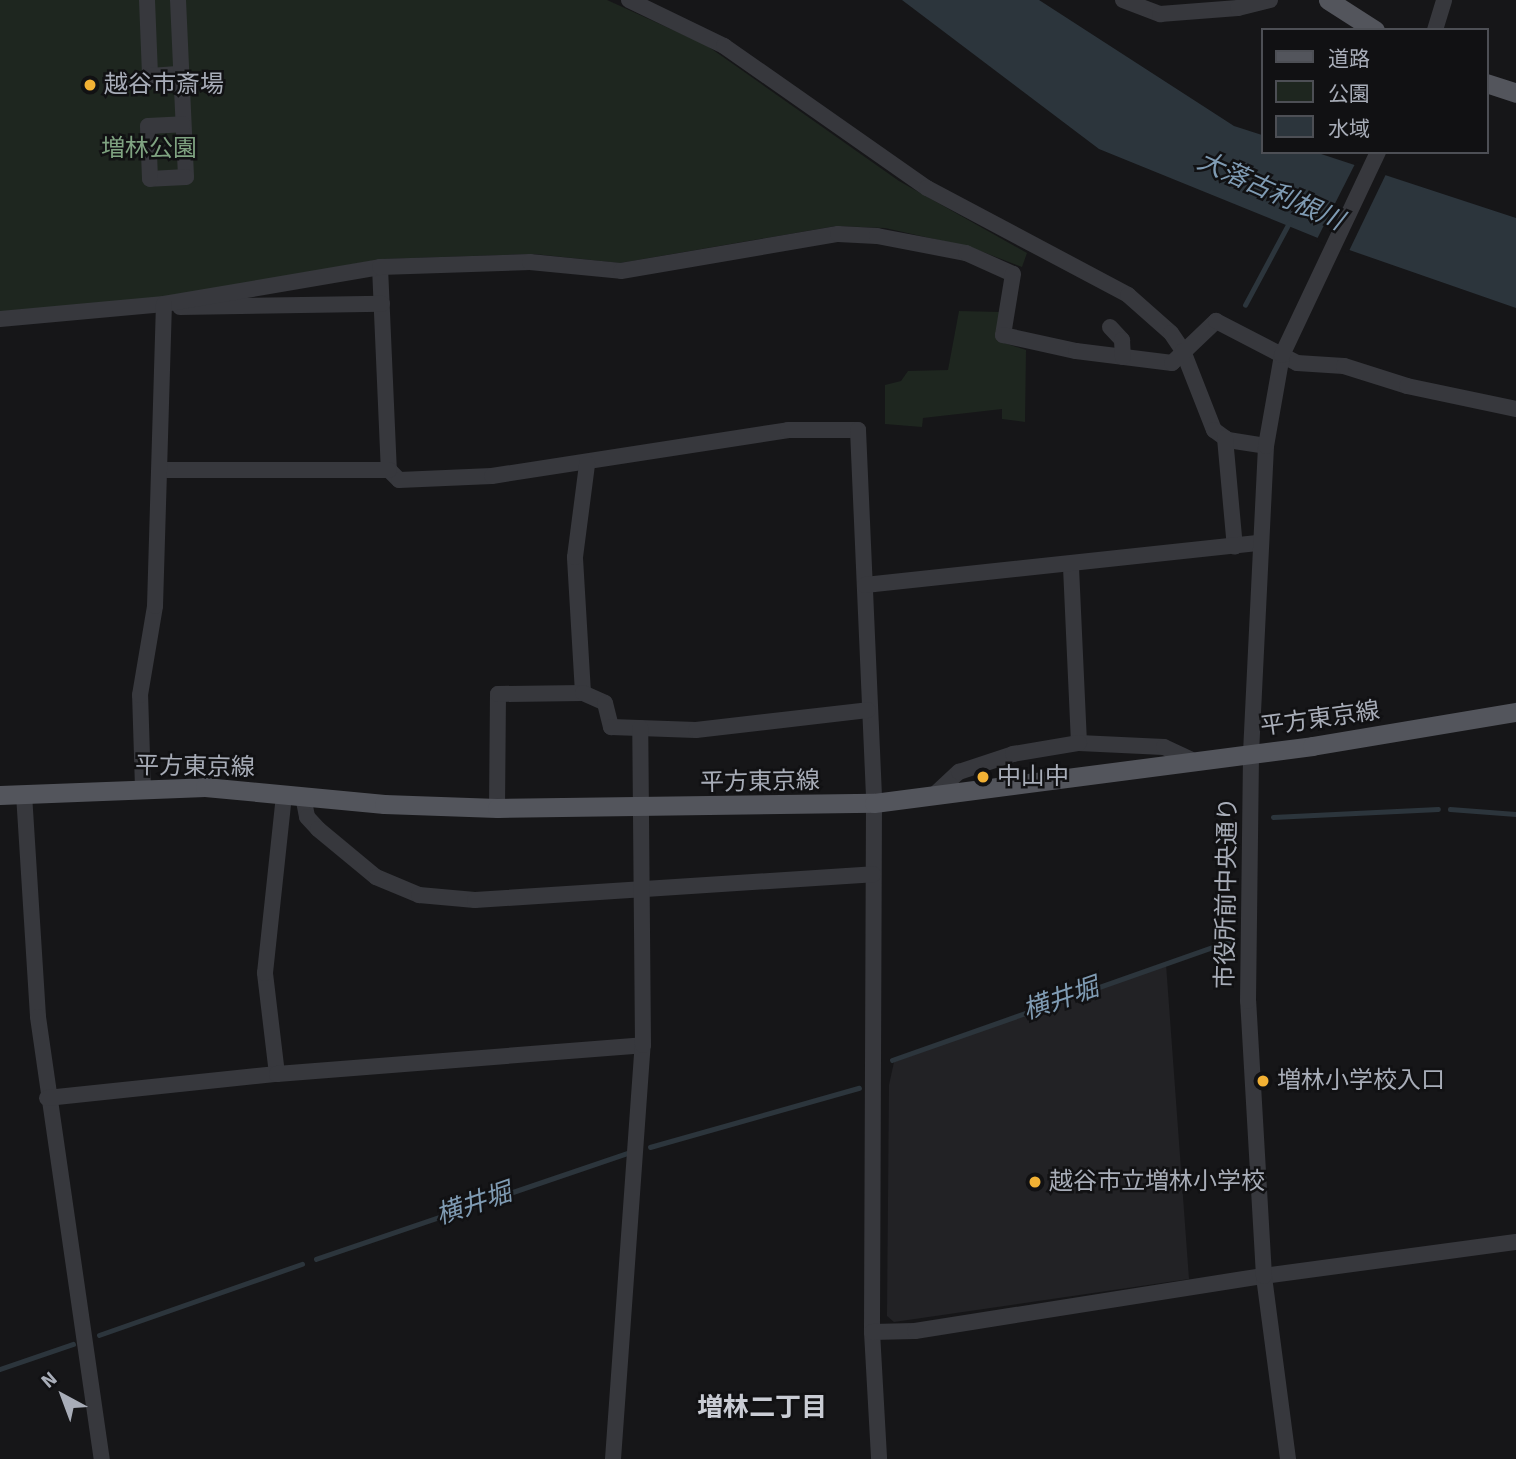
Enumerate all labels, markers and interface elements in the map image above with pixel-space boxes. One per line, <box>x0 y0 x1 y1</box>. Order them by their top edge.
legend <box>1260 28 1488 154</box>
text: 道路 <box>1328 46 1370 72</box>
place label: 越谷市斎場 <box>104 71 224 99</box>
marker: 越谷市斎場 <box>82 77 98 93</box>
text: 公園 <box>1328 81 1370 107</box>
text: 水域 <box>1328 116 1370 142</box>
park label: 増林公園 <box>101 135 197 163</box>
water label: 大落古利根川 <box>1192 146 1348 238</box>
street label: 平方東京線 <box>1259 696 1381 742</box>
street label: 平方東京線 <box>135 752 255 782</box>
place label: 中山中 <box>997 763 1069 791</box>
street label: 平方東京線 <box>700 767 820 797</box>
marker: 中山中 <box>975 769 991 785</box>
street label: 市役所前中央通り <box>1211 797 1243 989</box>
water label: 横井堀 <box>1019 973 1103 1027</box>
place label: 増林小学校入口 <box>1277 1067 1445 1095</box>
marker: 増林小学校入口 <box>1255 1073 1271 1089</box>
place label: 越谷市立増林小学校 <box>1049 1168 1265 1196</box>
marker: 越谷市立増林小学校 <box>1027 1174 1043 1190</box>
water label: 横井堀 <box>432 1178 516 1232</box>
north arrow <box>28 1361 98 1431</box>
text: N <box>36 1367 62 1394</box>
district label: 増林二丁目 <box>697 1393 827 1425</box>

